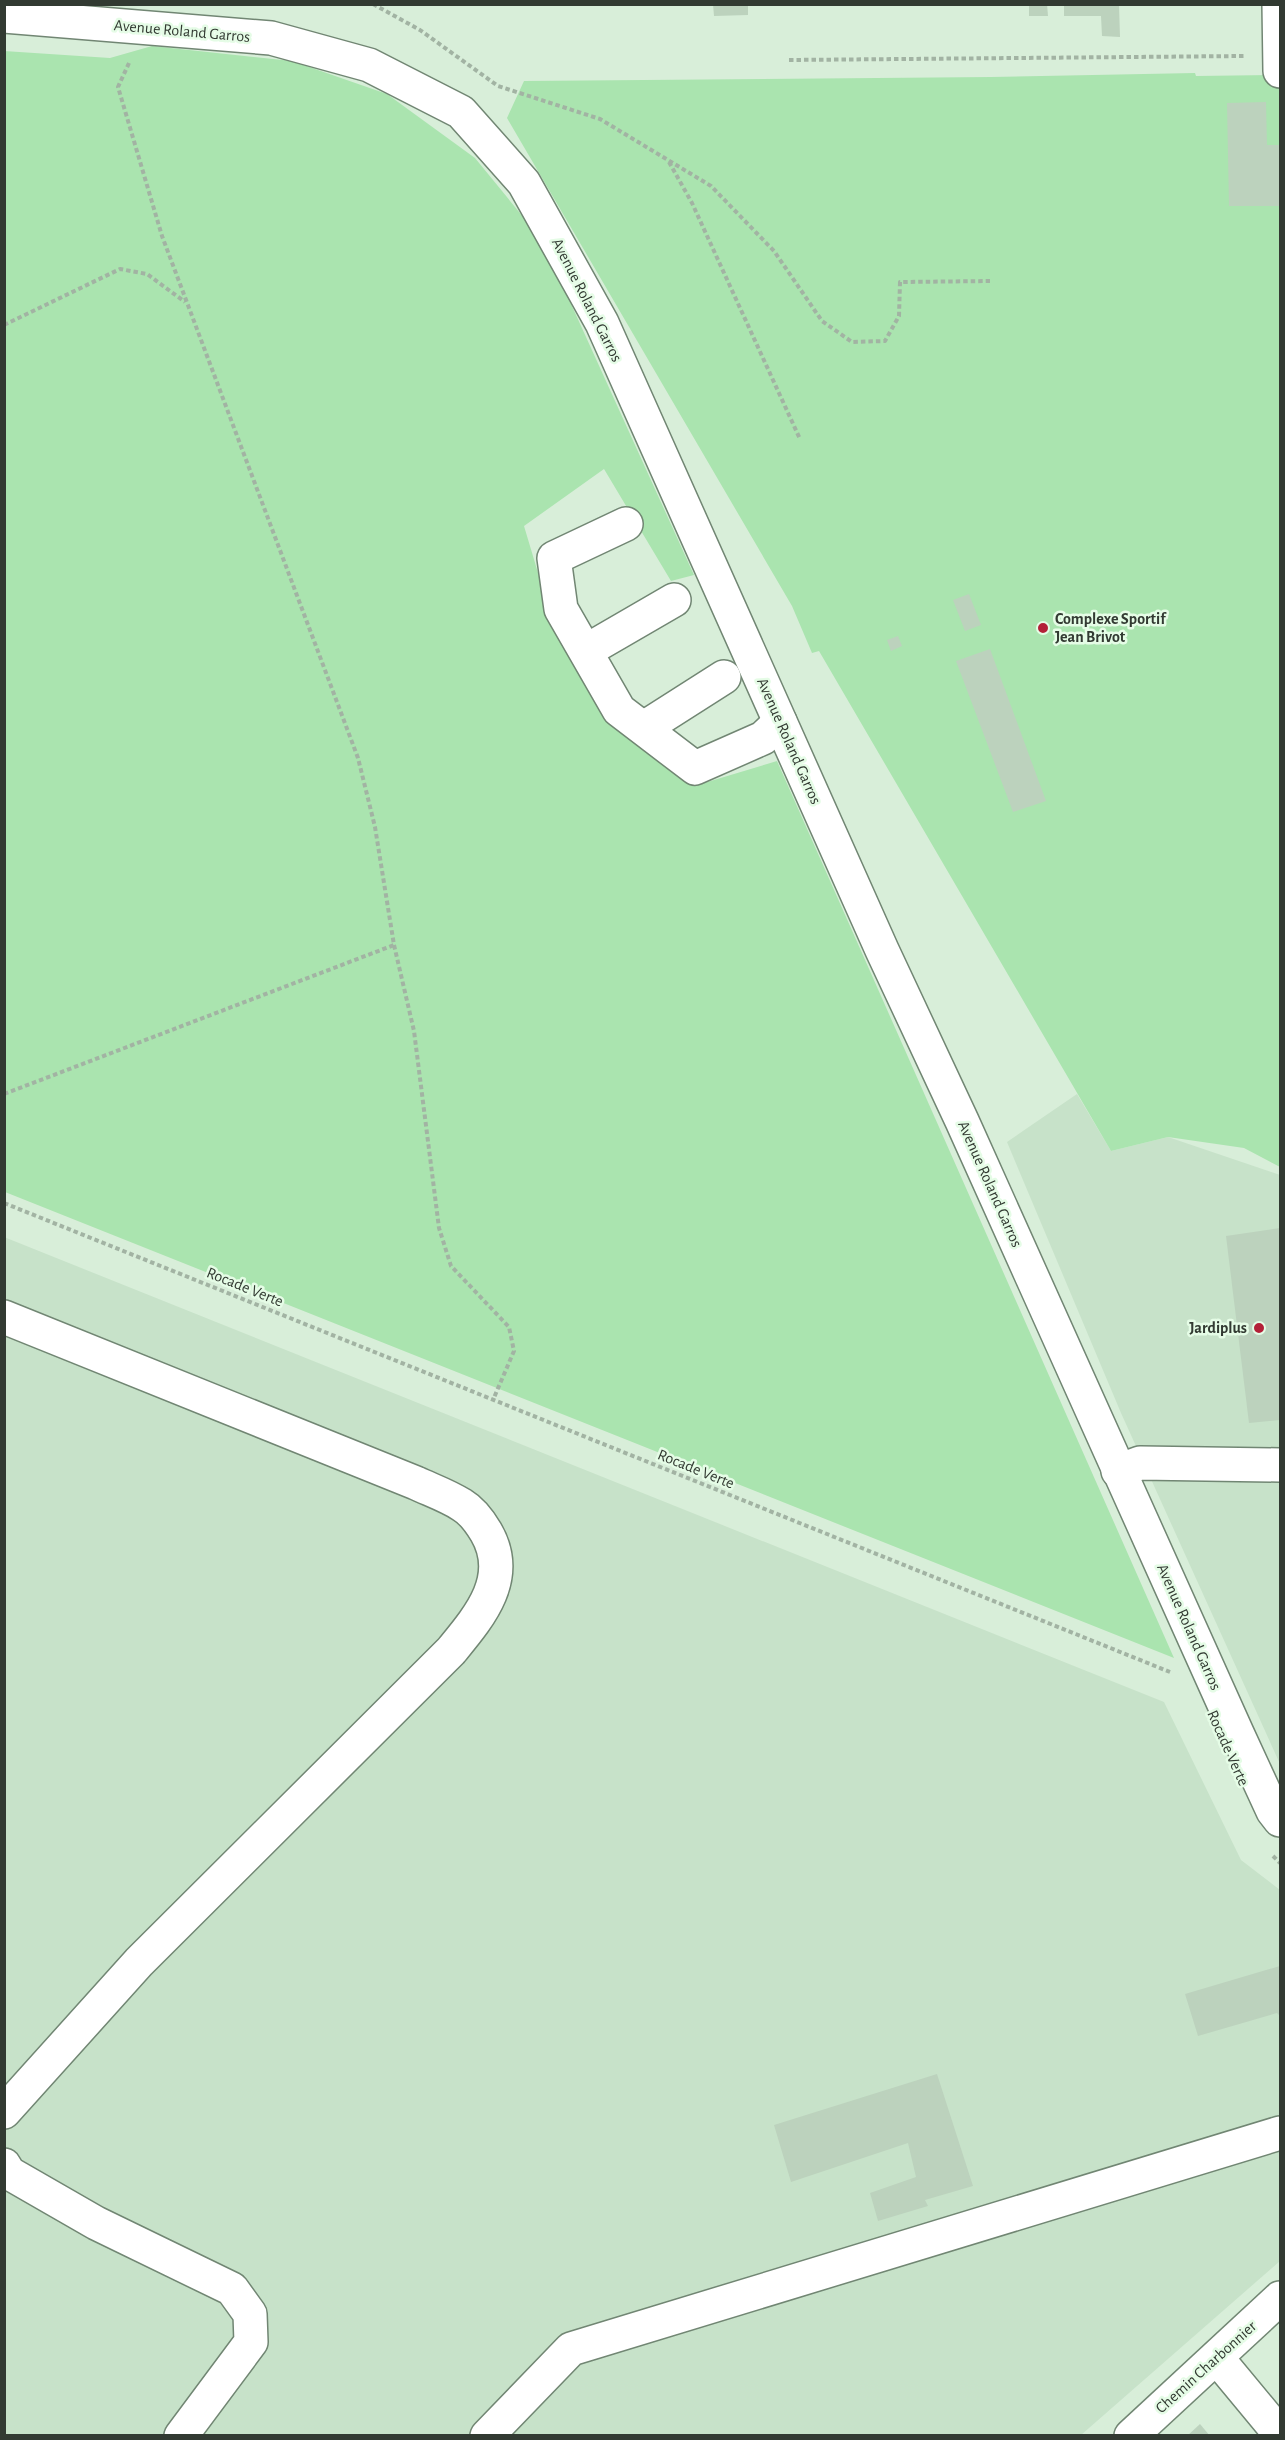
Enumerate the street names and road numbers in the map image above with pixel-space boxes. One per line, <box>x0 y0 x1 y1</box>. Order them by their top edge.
street label: Avenue Roland Garros <box>113 17 251 45</box>
street label: Avenue Roland Garros <box>549 236 625 365</box>
street label: Avenue Roland Garros <box>754 675 824 807</box>
street label: Avenue Roland Garros <box>955 1118 1025 1250</box>
street label: Rocade Verte <box>204 1264 286 1310</box>
street label: Rocade Verte <box>655 1446 737 1492</box>
street label: Avenue Roland Garros <box>1154 1561 1224 1693</box>
street label: Rocade Verte <box>1204 1708 1252 1788</box>
street label: Chemin Charbonnier <box>1153 2317 1260 2416</box>

